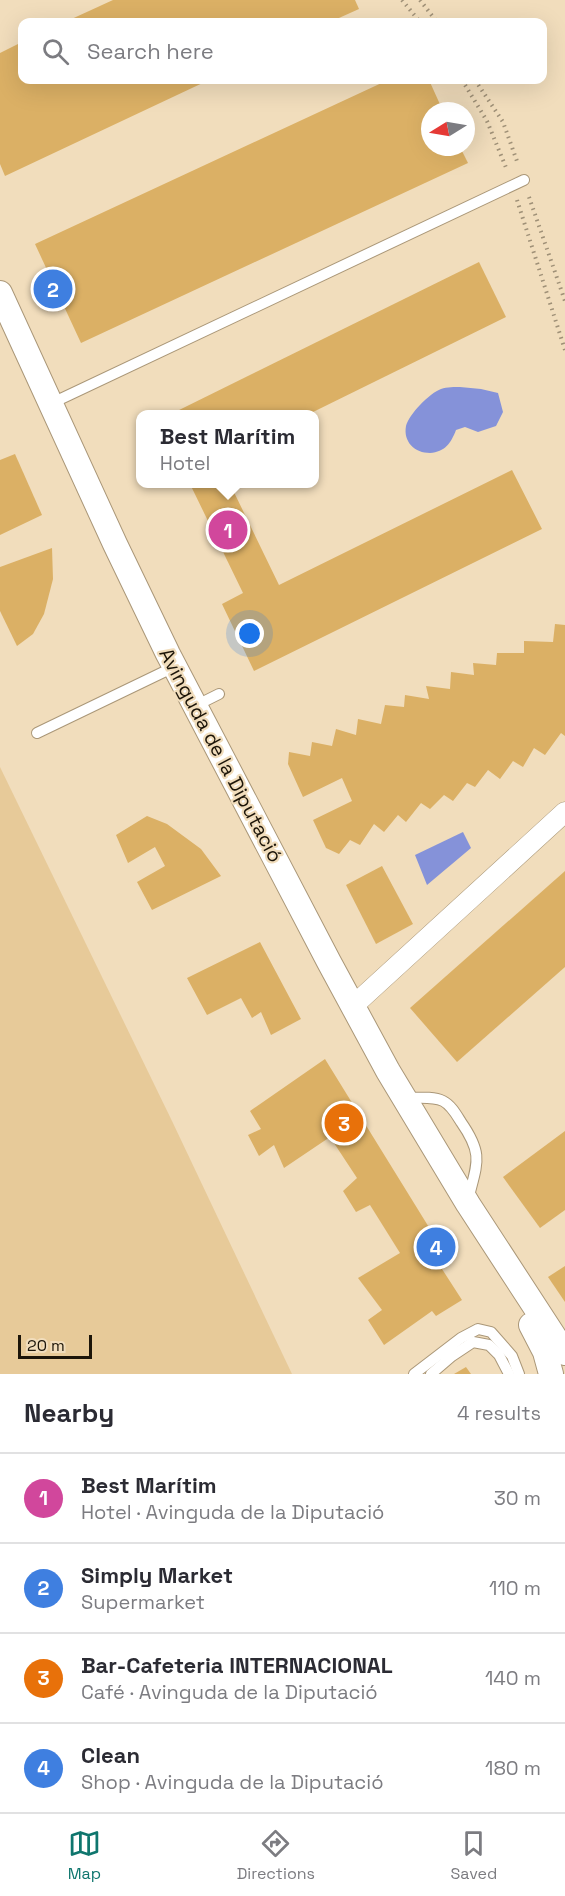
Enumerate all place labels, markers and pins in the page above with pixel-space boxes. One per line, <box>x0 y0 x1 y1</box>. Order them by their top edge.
pin: 2 <box>34 266 72 312</box>
pin: 1 <box>208 508 248 552</box>
pin: 3 <box>324 1100 364 1146</box>
pin: 4 <box>416 1224 456 1270</box>

